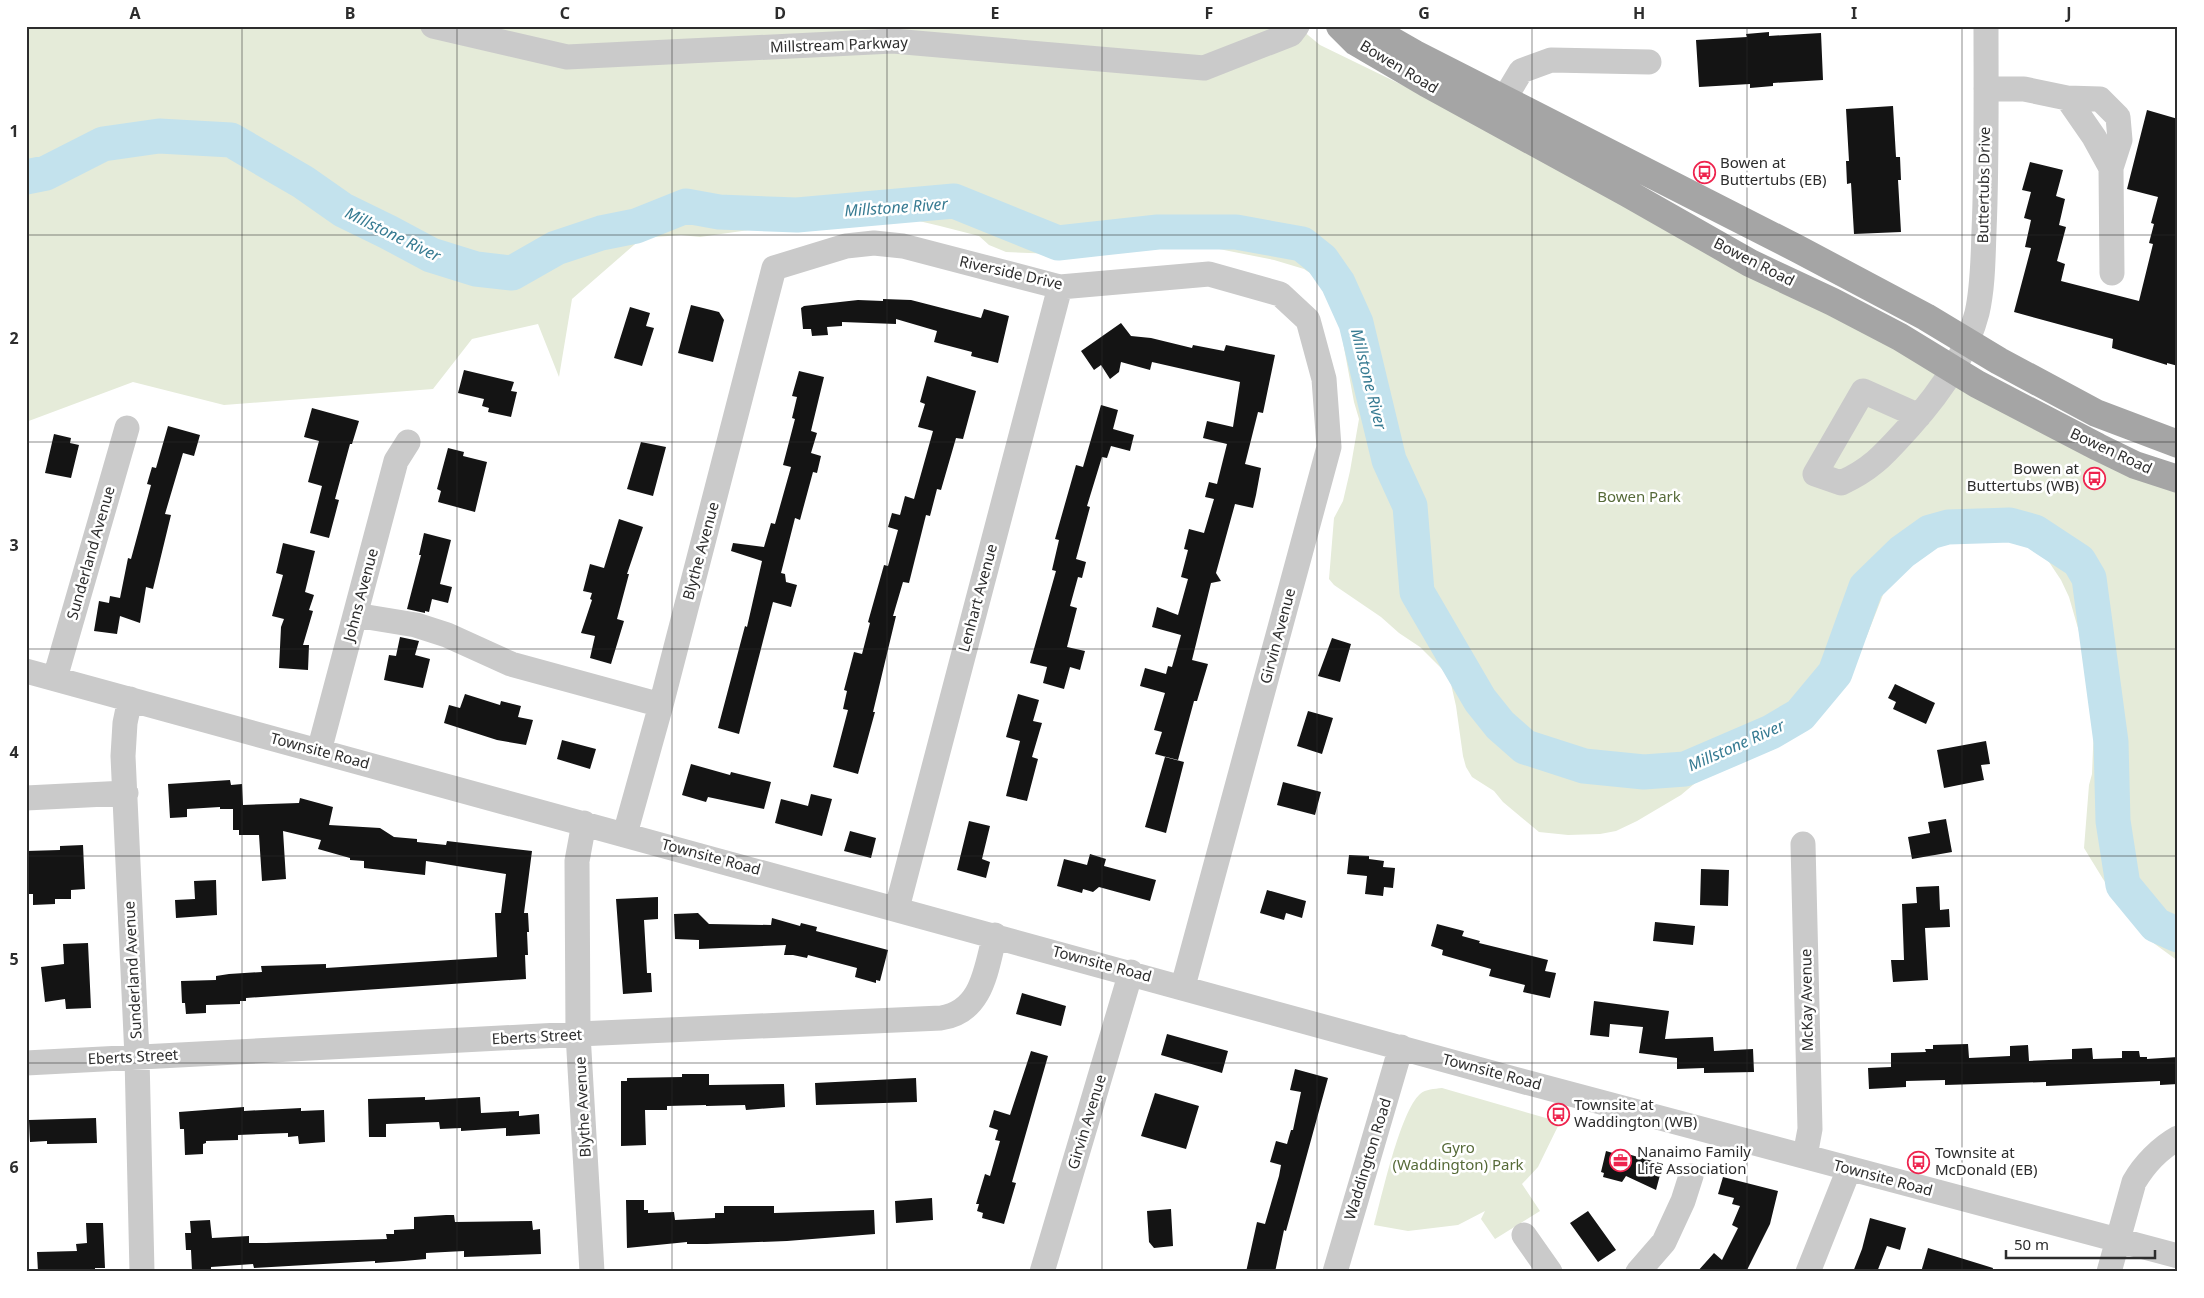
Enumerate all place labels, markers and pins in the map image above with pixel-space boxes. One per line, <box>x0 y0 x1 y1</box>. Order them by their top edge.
place label: Bowen at Buttertubs (EB) <box>1720 152 1827 189</box>
bus stop icon: Bowen at Buttertubs (EB) <box>1692 160 1716 184</box>
place label: Bowen at Buttertubs (WB) <box>1967 458 2080 495</box>
bus stop icon: Bowen at Buttertubs (WB) <box>2083 466 2107 490</box>
place label: Townsite at Waddington (WB) <box>1574 1094 1697 1131</box>
bus stop icon: Townsite at Waddington (WB) <box>1546 1102 1570 1126</box>
place label: Nanaimo Family Life Association <box>1637 1141 1751 1178</box>
place label: Townsite at McDonald (EB) <box>1935 1142 2038 1179</box>
office icon: Nanaimo Family Life Association <box>1609 1149 1633 1173</box>
bus stop icon: Townsite at McDonald (EB) <box>1907 1150 1931 1174</box>

